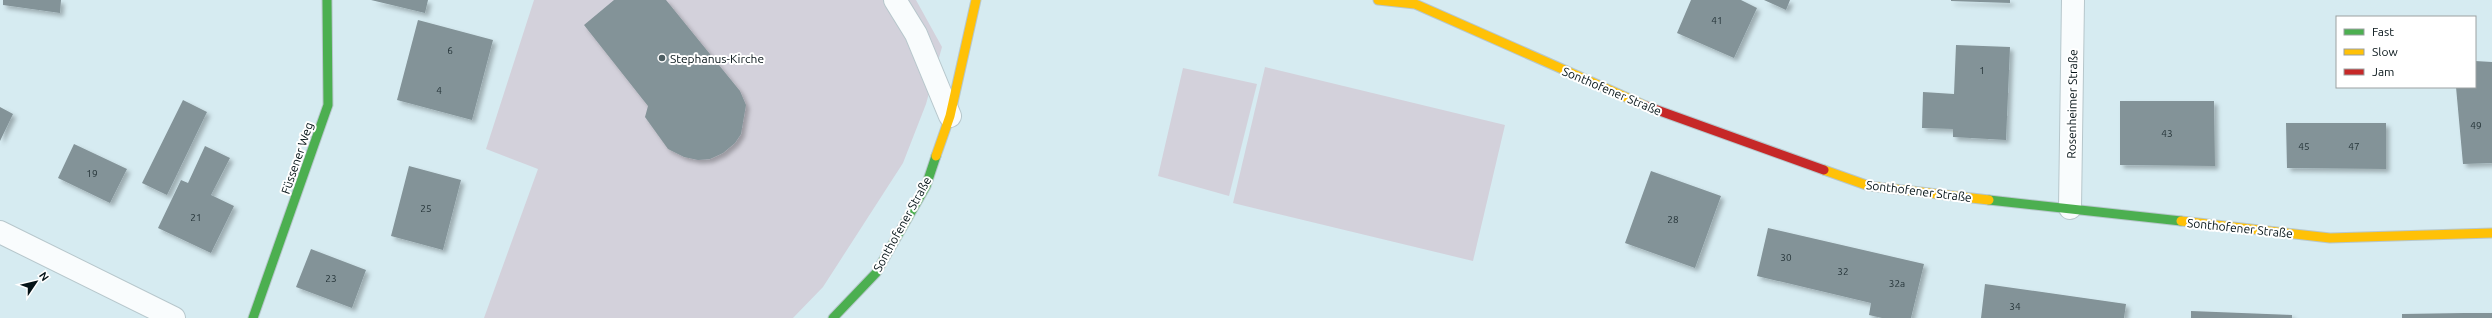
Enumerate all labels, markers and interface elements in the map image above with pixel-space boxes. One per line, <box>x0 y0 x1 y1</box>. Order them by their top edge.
house number: 41 <box>1711 15 1723 26</box>
legend <box>2336 16 2476 88</box>
text: Fast <box>2372 25 2394 38</box>
house number: 6 <box>447 45 453 56</box>
text: Slow <box>2372 45 2398 58</box>
street label: Rosenheimer Straße <box>2065 49 2079 159</box>
place label: Stephanus-Kirche <box>670 52 764 65</box>
marker: Stephanus-Kirche <box>657 53 667 63</box>
street label: Sonthofener Straße <box>1561 64 1663 118</box>
house number: 1 <box>1979 65 1985 76</box>
text: Jam <box>2372 65 2394 78</box>
house number: 4 <box>436 85 442 96</box>
street label: Füssener Weg <box>279 120 315 196</box>
house number: 49 <box>2470 120 2482 131</box>
house number: 43 <box>2161 128 2173 139</box>
house number: 45 <box>2298 141 2310 152</box>
house number: 47 <box>2348 141 2360 152</box>
house number: 19 <box>86 168 98 179</box>
street label: Sonthofener Straße <box>871 174 933 274</box>
street label: Sonthofener Straße <box>1865 178 1973 204</box>
house number: 25 <box>420 203 432 214</box>
house number: 21 <box>190 212 202 223</box>
house number: 28 <box>1667 214 1679 225</box>
street label: Sonthofener Straße <box>2186 216 2294 240</box>
house number: 30 <box>1780 252 1792 263</box>
north arrow <box>16 262 56 302</box>
house number: 32 <box>1837 266 1849 277</box>
text: N <box>37 269 51 283</box>
house number: 23 <box>325 273 337 284</box>
house number: 32a <box>1889 278 1905 289</box>
house number: 34 <box>2009 301 2021 312</box>

